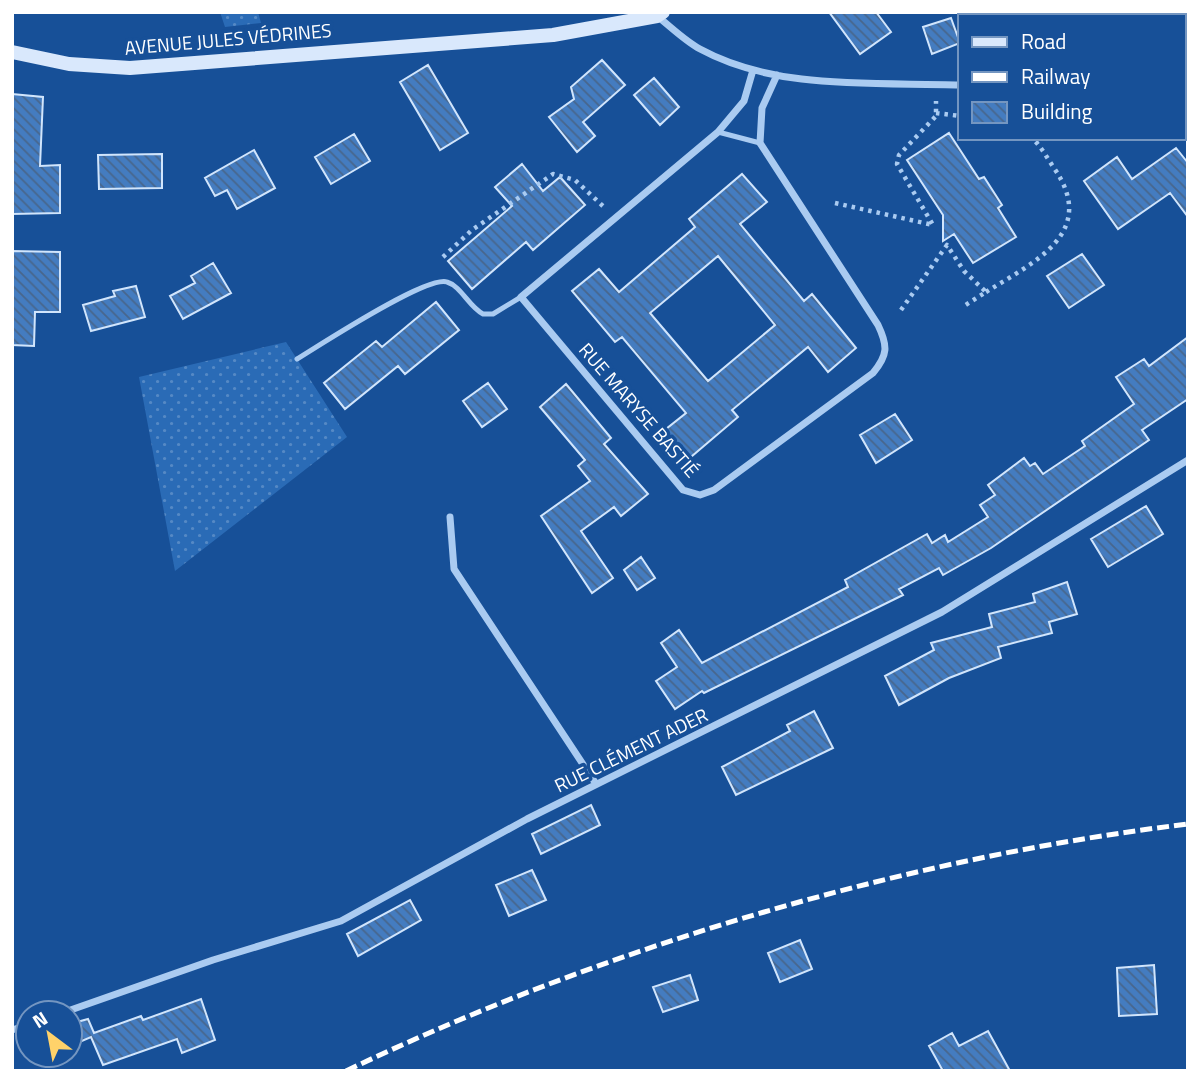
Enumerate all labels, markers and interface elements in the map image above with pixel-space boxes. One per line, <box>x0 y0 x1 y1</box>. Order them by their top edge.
legend <box>958 14 1186 140</box>
street label: AVENUE JULES VÉDRINES <box>123 15 333 62</box>
text: Road <box>1021 25 1066 57</box>
text: Railway <box>1021 60 1090 92</box>
text: Building <box>1021 95 1093 127</box>
street label: RUE MARYSE BASTIÉ <box>573 336 706 483</box>
street label: RUE CLÉMENT ADER <box>549 700 713 799</box>
north arrow <box>14 999 84 1069</box>
text: N <box>26 1003 53 1035</box>

